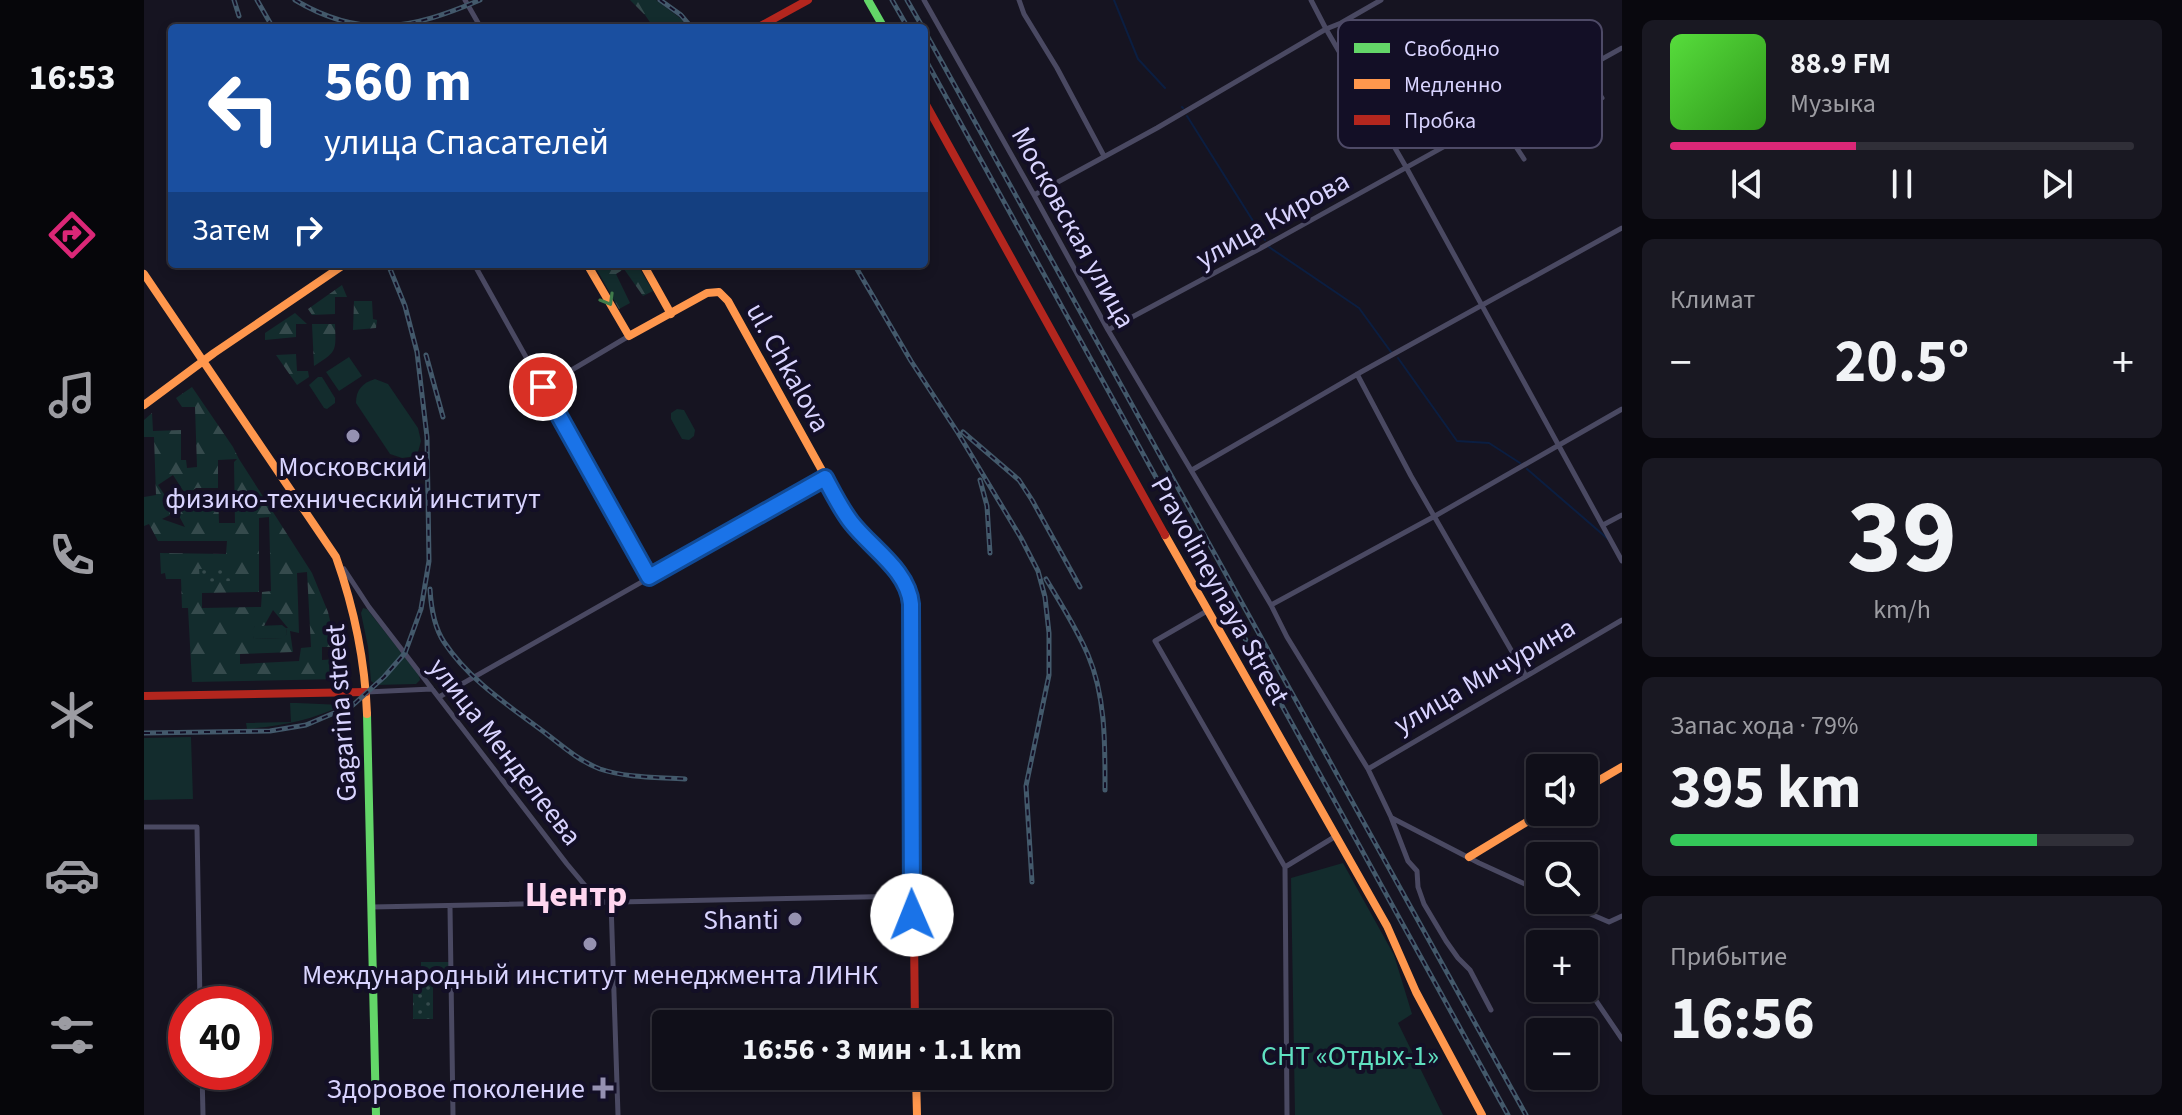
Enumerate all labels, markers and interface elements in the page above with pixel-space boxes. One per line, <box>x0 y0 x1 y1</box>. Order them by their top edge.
legend <box>1338 20 1602 148</box>
text: Свободно <box>1404 33 1500 65</box>
text: 88.9 FM <box>1790 42 1891 85</box>
text: 560 m <box>324 43 472 122</box>
text: 16:53 <box>29 52 115 103</box>
icon: left <box>192 56 296 160</box>
text: Медленно <box>1404 69 1502 101</box>
text: Музыка <box>1790 85 1876 122</box>
text: Пробка <box>1404 105 1476 137</box>
text: улица Спасателей <box>324 117 609 168</box>
street label: Московская улица <box>1001 119 1145 336</box>
street label: улица Кирова <box>1188 161 1357 279</box>
icon: previous <box>1725 162 1769 206</box>
icon: pause <box>1880 162 1924 206</box>
icon: next <box>2035 162 2079 206</box>
icon: directions <box>44 207 100 263</box>
icon: right <box>286 208 330 252</box>
text: Затем <box>192 209 270 252</box>
text: Климат <box>1670 281 1755 318</box>
one-way arrow <box>598 291 614 306</box>
street label: ul. Chkalova <box>736 295 840 440</box>
text: 20.5° <box>1835 320 1969 405</box>
text: − <box>1670 332 1692 395</box>
text: + <box>2112 332 2134 395</box>
pin <box>509 353 577 421</box>
icon: arrive <box>521 365 565 409</box>
icon: music <box>44 367 100 423</box>
marker: Московский физико-технический институт <box>344 427 362 445</box>
place label: Московский физико-технический институт <box>165 447 541 519</box>
text: 39 <box>1847 465 1957 613</box>
street label: Pravolineynaya Street <box>1141 469 1300 712</box>
icon: phone <box>44 527 100 583</box>
text: km/h <box>1873 591 1931 628</box>
street label: улица Мичурина <box>1386 608 1583 744</box>
street label: Gagarina street <box>315 622 367 803</box>
street label: улица Менделеева <box>419 649 591 854</box>
icon: climate <box>44 687 100 743</box>
text: Запас хода · 79% <box>1670 707 1858 744</box>
text: 395 km <box>1670 746 1861 831</box>
map controls <box>1526 754 1598 1090</box>
button: sound <box>1526 754 1598 826</box>
button: search <box>1526 842 1598 914</box>
icon: car <box>44 847 100 903</box>
district label: Центр <box>525 869 627 920</box>
position arrow <box>870 873 954 957</box>
place label: Shanti <box>703 900 779 940</box>
marker: Shanti <box>786 910 804 928</box>
button: + <box>1526 930 1598 1002</box>
marker: Международный институт менеджмента ЛИНК <box>581 935 599 953</box>
text: Прибытие <box>1670 938 1787 975</box>
place label: Международный институт менеджмента ЛИНК <box>302 955 879 995</box>
text: 16:56 <box>1670 977 1815 1062</box>
speed limit sign: 40 <box>168 986 272 1090</box>
icon: filters <box>44 1007 100 1063</box>
button: − <box>1526 1018 1598 1090</box>
text: 16:56 · 3 мин · 1.1 km <box>742 1028 1022 1071</box>
park label: СНТ «Отдых-1» <box>1261 1036 1439 1076</box>
place label: Здоровое поколение <box>326 1069 585 1109</box>
marker: Здоровое поколение <box>592 1077 614 1099</box>

